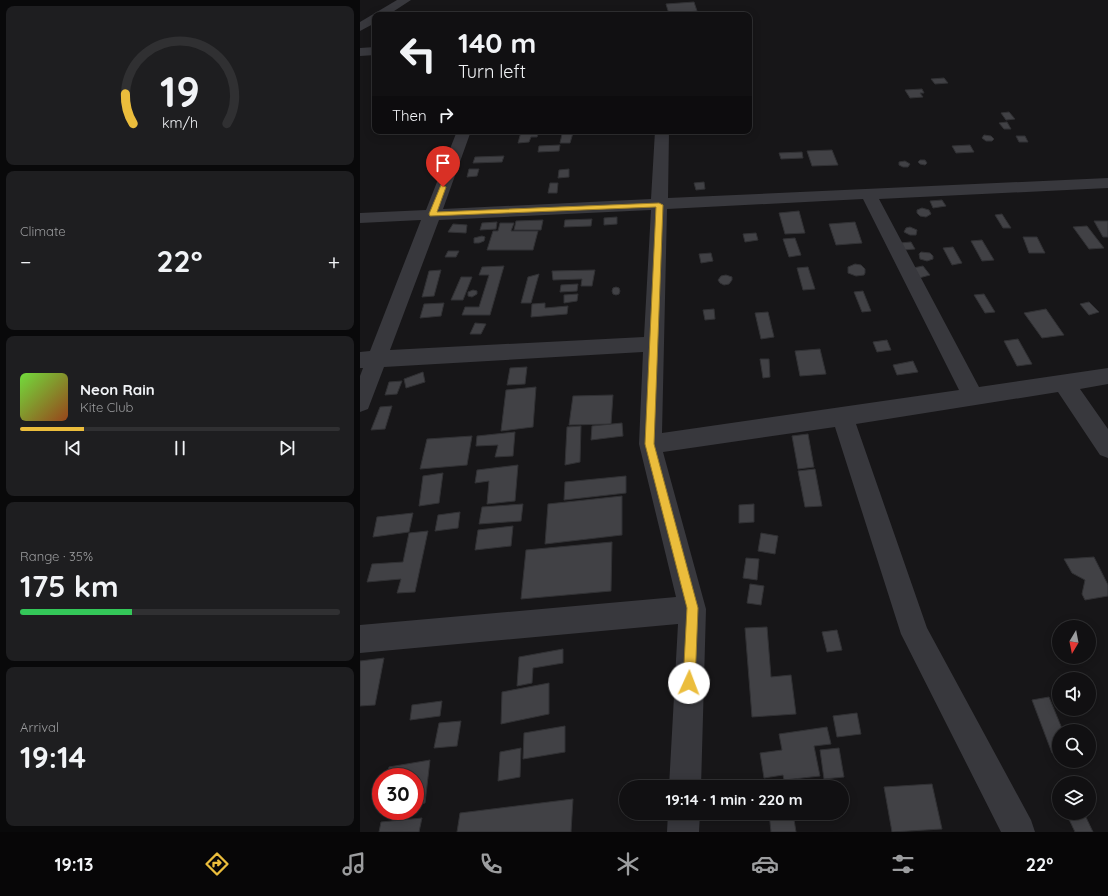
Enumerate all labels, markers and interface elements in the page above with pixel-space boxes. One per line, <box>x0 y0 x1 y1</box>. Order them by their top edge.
text: 140 m <box>458 25 536 60</box>
icon: left <box>392 28 444 80</box>
text: Turn left <box>458 60 526 83</box>
text: 19 <box>160 64 200 116</box>
icon: right <box>435 104 457 126</box>
text: Then <box>392 106 427 125</box>
text: km/h <box>162 113 198 131</box>
pin <box>426 146 460 187</box>
icon: arrive <box>432 152 454 174</box>
text: Climate <box>20 223 66 239</box>
text: 22° <box>157 242 202 280</box>
text: − <box>20 248 31 276</box>
text: + <box>328 248 340 276</box>
text: Neon Rain <box>80 380 155 399</box>
text: Kite Club <box>80 399 133 415</box>
icon: previous <box>62 437 84 459</box>
icon: pause <box>169 437 191 459</box>
icon: next <box>276 437 298 459</box>
text: Range · 35% <box>20 548 93 564</box>
text: 175 km <box>20 567 119 605</box>
north arrow <box>1052 620 1096 664</box>
map controls <box>1052 620 1096 820</box>
position arrow <box>668 662 710 704</box>
button: sound <box>1052 672 1096 716</box>
text: Arrival <box>20 719 59 735</box>
button: search <box>1052 724 1096 768</box>
text: 19:14 <box>20 738 86 776</box>
speed limit sign: 30 <box>372 768 424 820</box>
button: layers <box>1052 776 1096 820</box>
text: 19:14 · 1 min · 220 m <box>665 790 803 809</box>
icon: directions <box>203 850 231 878</box>
icon: music <box>340 850 368 878</box>
icon: phone <box>477 850 505 878</box>
icon: climate <box>614 850 642 878</box>
icon: car <box>751 850 779 878</box>
icon: filters <box>889 850 917 878</box>
text: 19:13 <box>55 853 93 876</box>
text: 22° <box>1026 853 1053 876</box>

